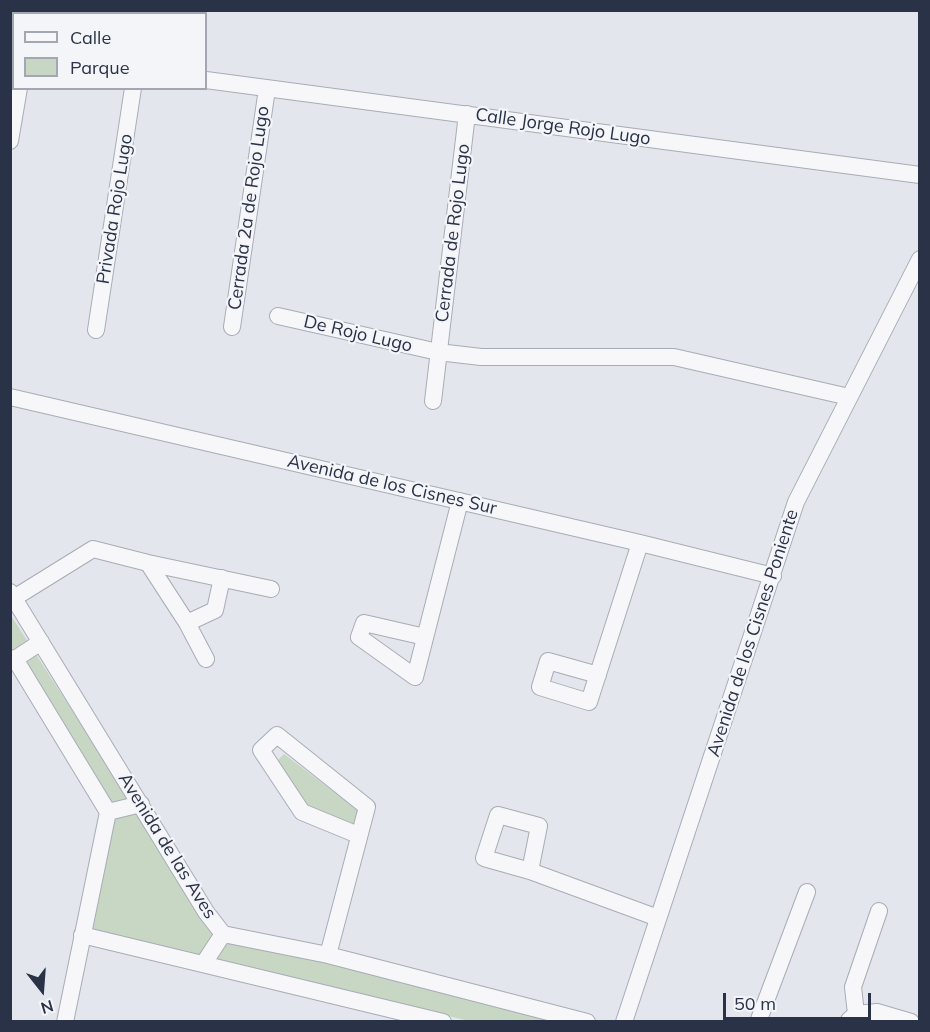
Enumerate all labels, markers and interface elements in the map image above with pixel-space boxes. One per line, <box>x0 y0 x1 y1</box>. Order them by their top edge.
legend <box>12 12 207 90</box>
text: Calle <box>70 26 111 49</box>
text: Parque <box>70 56 129 79</box>
street label: Cerrada 2a de Rojo Lugo <box>224 104 274 312</box>
street label: Calle Jorge Rojo Lugo <box>474 104 652 150</box>
street label: Privada Rojo Lugo <box>92 132 138 286</box>
street label: Cerrada de Rojo Lugo <box>431 142 475 324</box>
street label: De Rojo Lugo <box>302 311 414 357</box>
street label: Avenida de los Cisnes Sur <box>285 450 499 520</box>
street label: Avenida de los Cisnes Poniente <box>703 507 803 759</box>
street label: Avenida de las Aves <box>113 769 221 923</box>
north arrow <box>12 960 72 1020</box>
scale bar <box>726 981 874 1019</box>
text: 50 m <box>734 992 776 1015</box>
text: N <box>39 996 56 1019</box>

